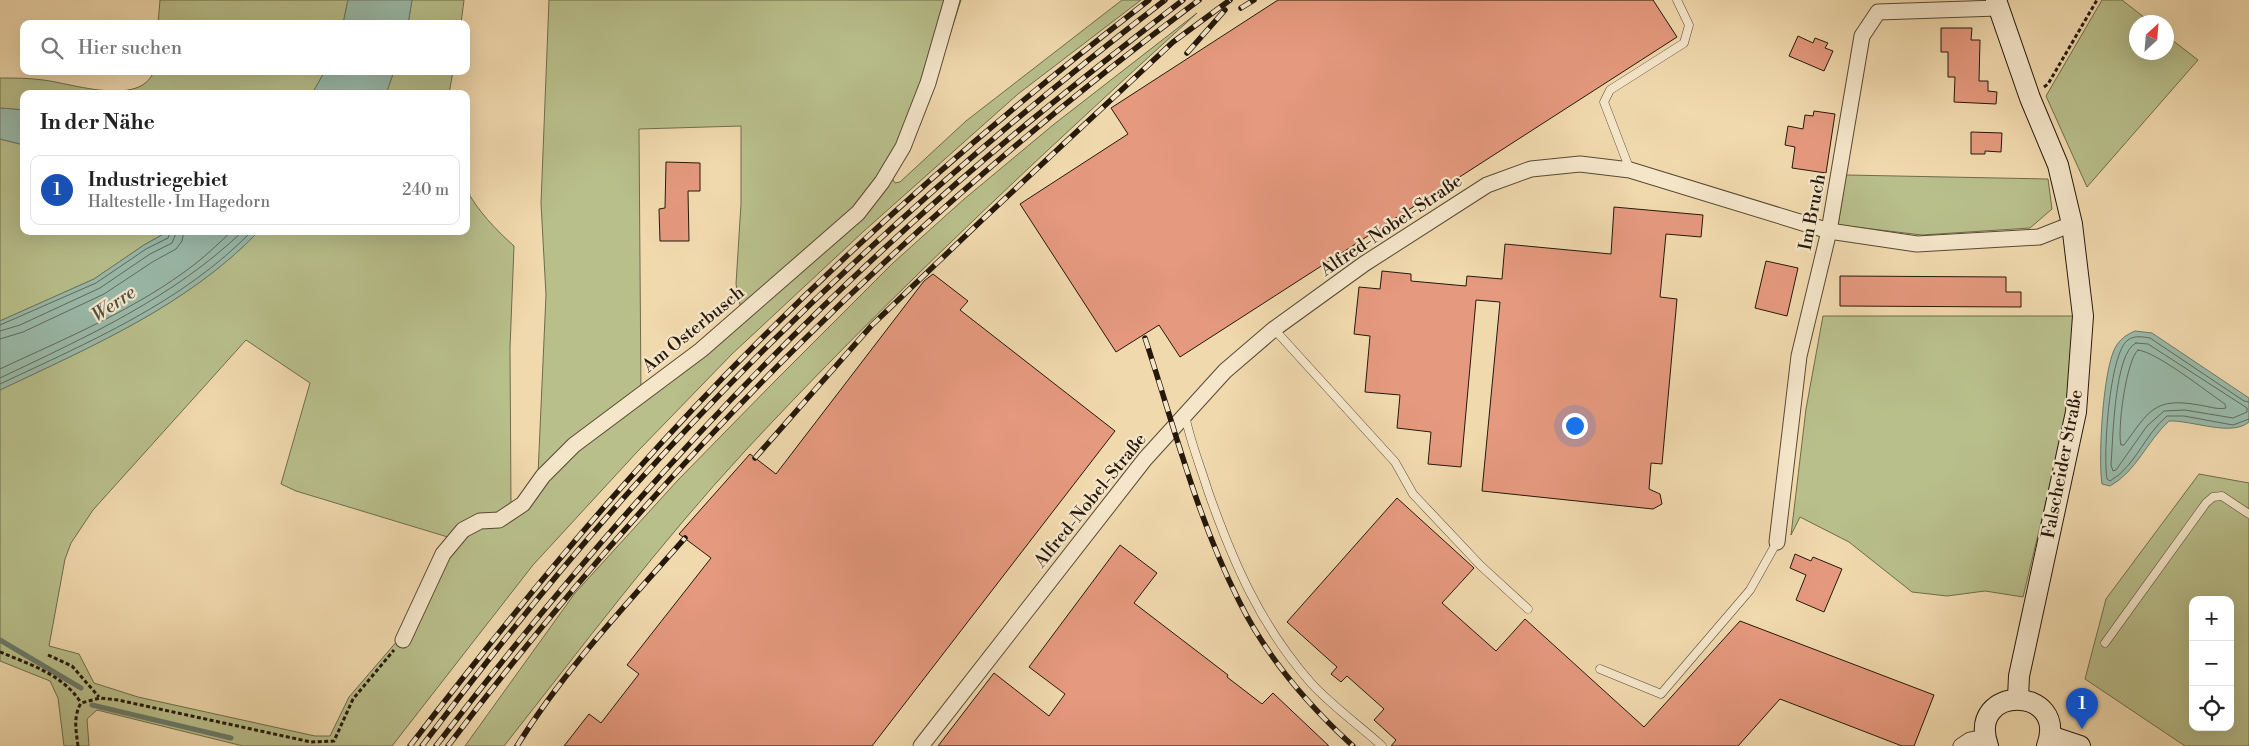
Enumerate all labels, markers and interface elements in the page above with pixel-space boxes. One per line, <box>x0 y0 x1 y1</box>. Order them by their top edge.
north arrow <box>2129 15 2174 60</box>
search box <box>20 20 470 75</box>
icon: search <box>38 34 66 62</box>
text: Hier suchen <box>78 36 182 60</box>
text: In der Nähe <box>40 110 155 136</box>
text: Industriegebiet <box>88 168 228 192</box>
street label: Alfred-Nobel-Straße <box>1315 169 1467 282</box>
street label: Im Bruch <box>1794 172 1831 252</box>
text: 1 <box>53 180 61 200</box>
text: 240 m <box>402 180 449 200</box>
text: Haltestelle · Im Hagedorn <box>88 192 270 212</box>
water label: Werre <box>87 280 140 327</box>
street label: Am Osterbusch <box>637 281 749 378</box>
street label: Falscheider Straße <box>2037 388 2088 541</box>
your location <box>1562 413 1588 439</box>
street label: Alfred-Nobel-Straße <box>1028 428 1152 573</box>
map controls <box>2189 596 2234 731</box>
button: + <box>2189 596 2234 641</box>
button: − <box>2189 641 2234 686</box>
button: locate <box>2189 686 2234 731</box>
pin: 1 <box>2066 688 2098 729</box>

